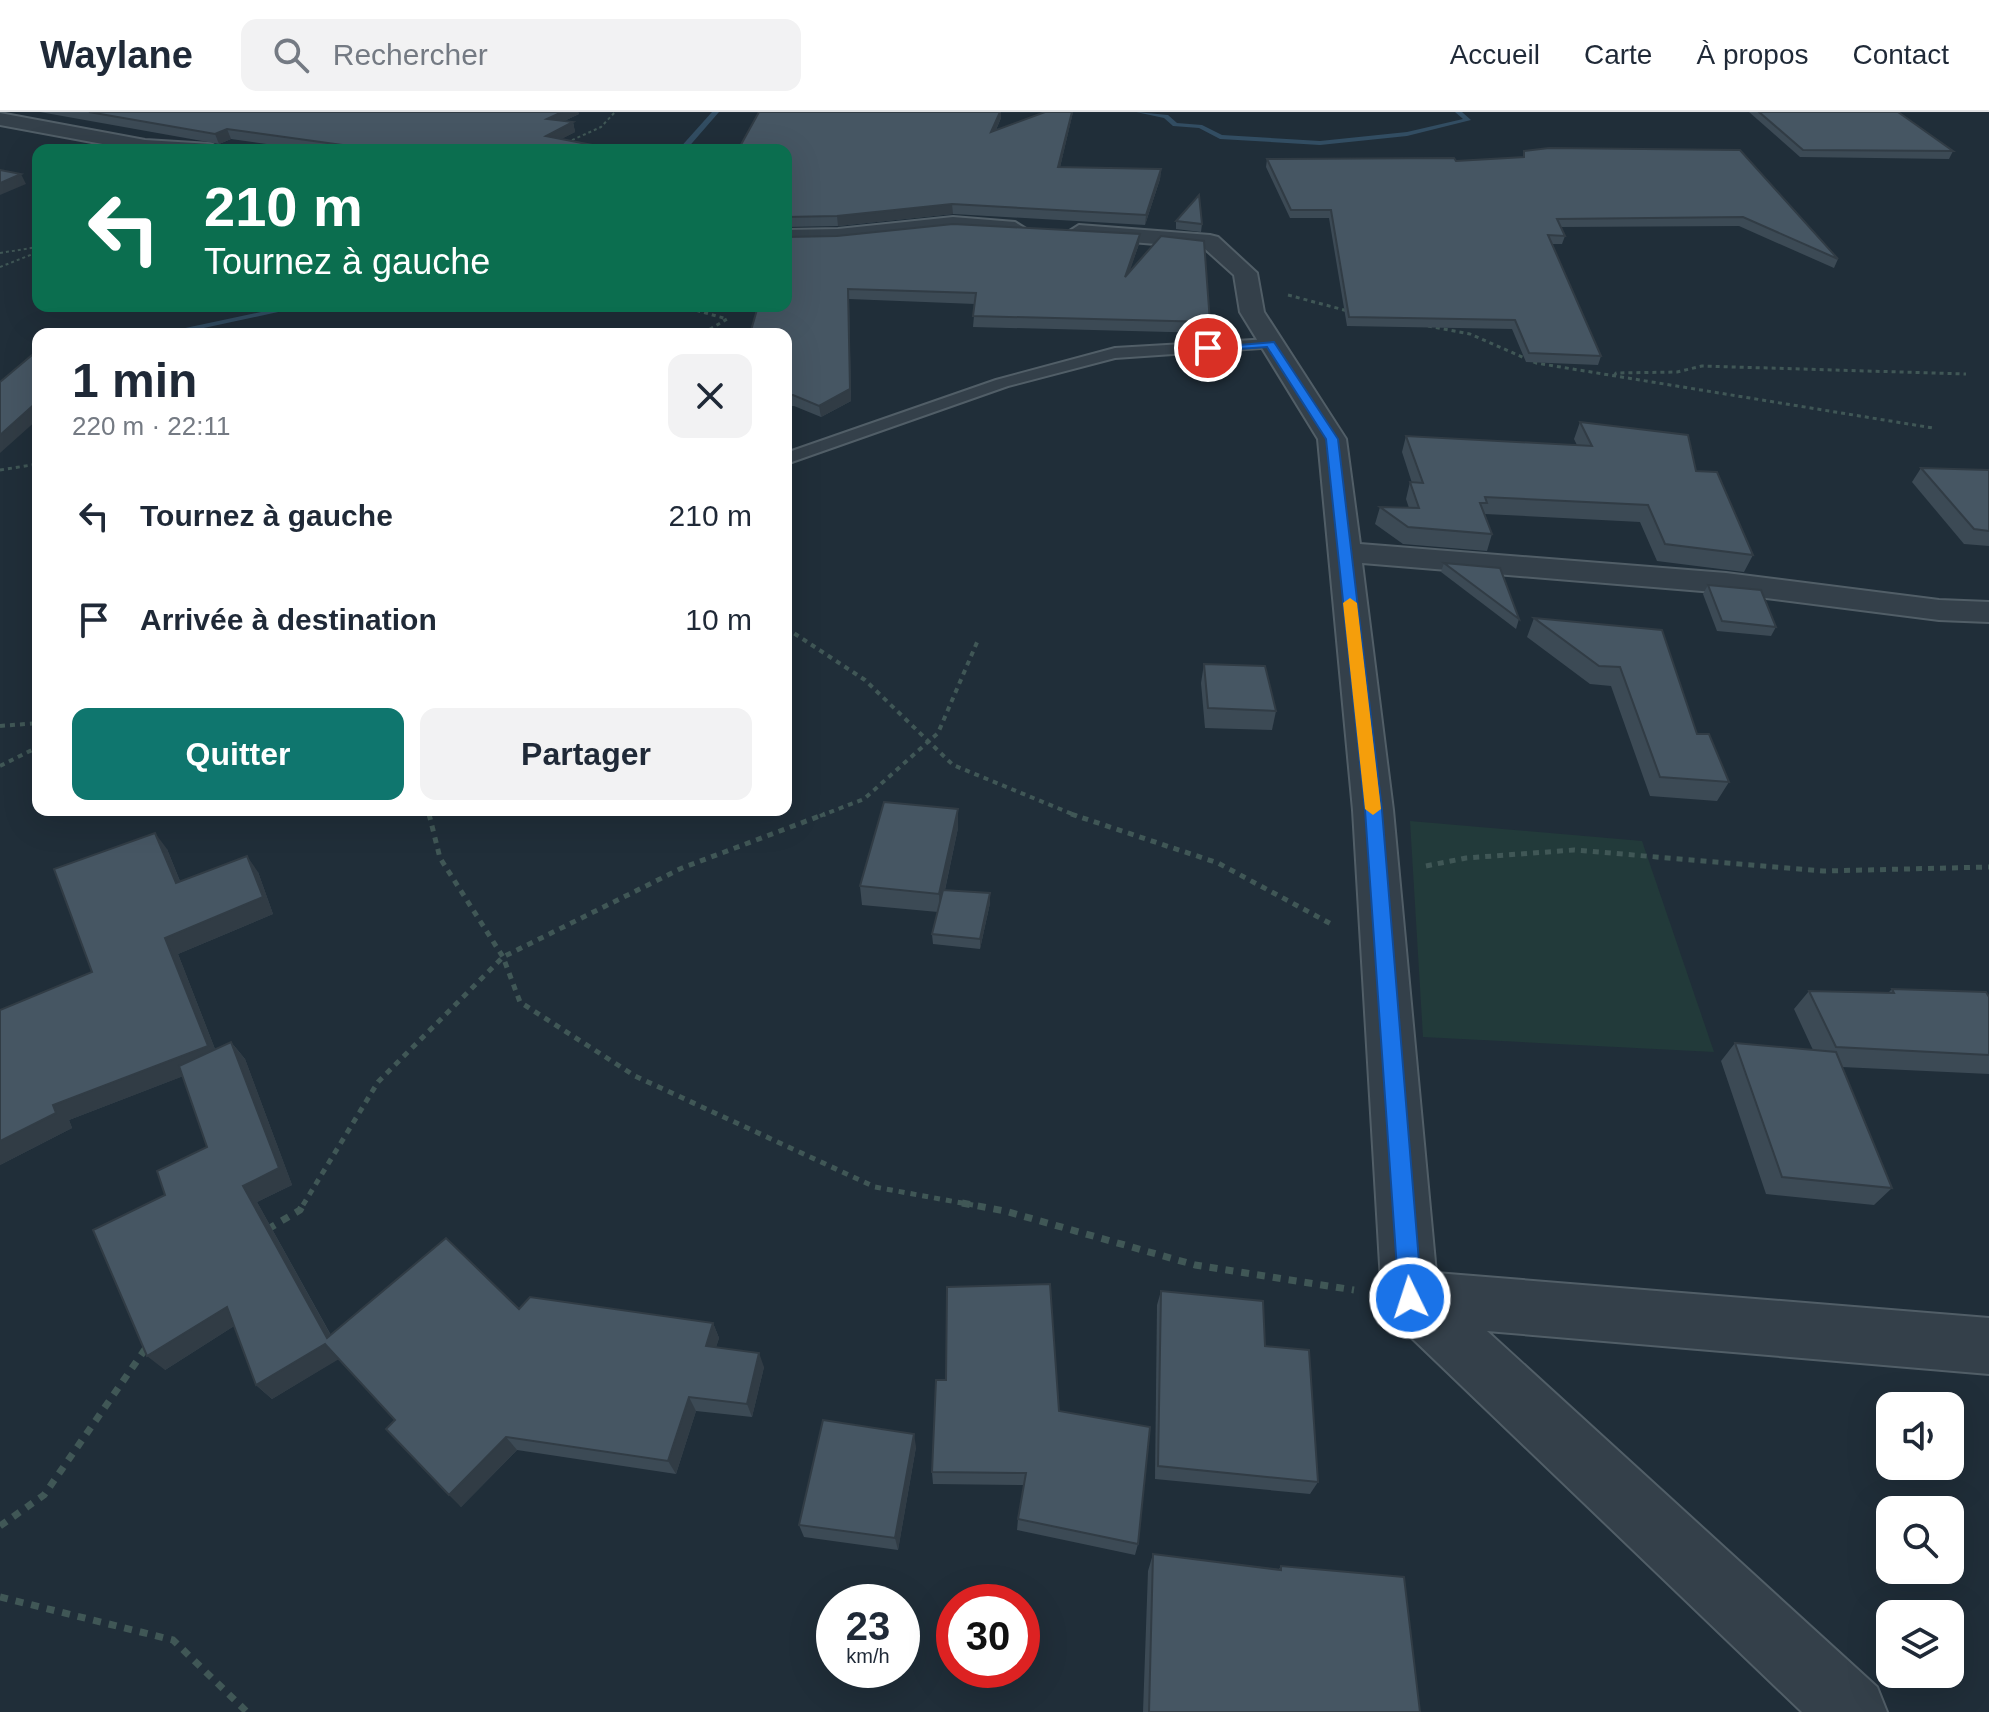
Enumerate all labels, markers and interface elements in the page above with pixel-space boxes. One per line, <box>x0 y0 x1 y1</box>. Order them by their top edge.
search box <box>241 19 801 91</box>
icon: search <box>269 33 313 77</box>
text: Waylane <box>40 34 193 76</box>
text: Rechercher <box>333 38 488 71</box>
text: Accueil <box>1450 39 1540 70</box>
text: Carte <box>1584 39 1652 70</box>
text: À propos <box>1696 39 1809 70</box>
text: Contact <box>1853 39 1949 70</box>
text: 210 m <box>204 175 363 238</box>
icon: left <box>72 176 176 280</box>
text: Tournez à gauche <box>204 241 490 282</box>
pin <box>1174 314 1242 382</box>
icon: arrive <box>1186 326 1230 370</box>
text: 1 min <box>72 354 197 407</box>
button: close <box>668 354 752 438</box>
text: 220 m · 22:11 <box>72 411 231 441</box>
icon: left <box>72 494 116 538</box>
text: Tournez à gauche <box>140 499 393 532</box>
text: 210 m <box>669 499 752 532</box>
icon: arrive <box>72 598 116 642</box>
text: Arrivée à destination <box>140 603 437 636</box>
text: 10 m <box>685 603 752 636</box>
button: Quitter <box>72 708 404 800</box>
button: Partager <box>420 708 752 800</box>
position arrow <box>1368 1256 1452 1340</box>
map controls <box>1876 1392 1964 1688</box>
button: sound <box>1876 1392 1964 1480</box>
button: search <box>1876 1496 1964 1584</box>
speed limit sign: 30 <box>936 1584 1040 1688</box>
button: layers <box>1876 1600 1964 1688</box>
text: 23 <box>846 1604 890 1648</box>
text: km/h <box>846 1645 890 1667</box>

